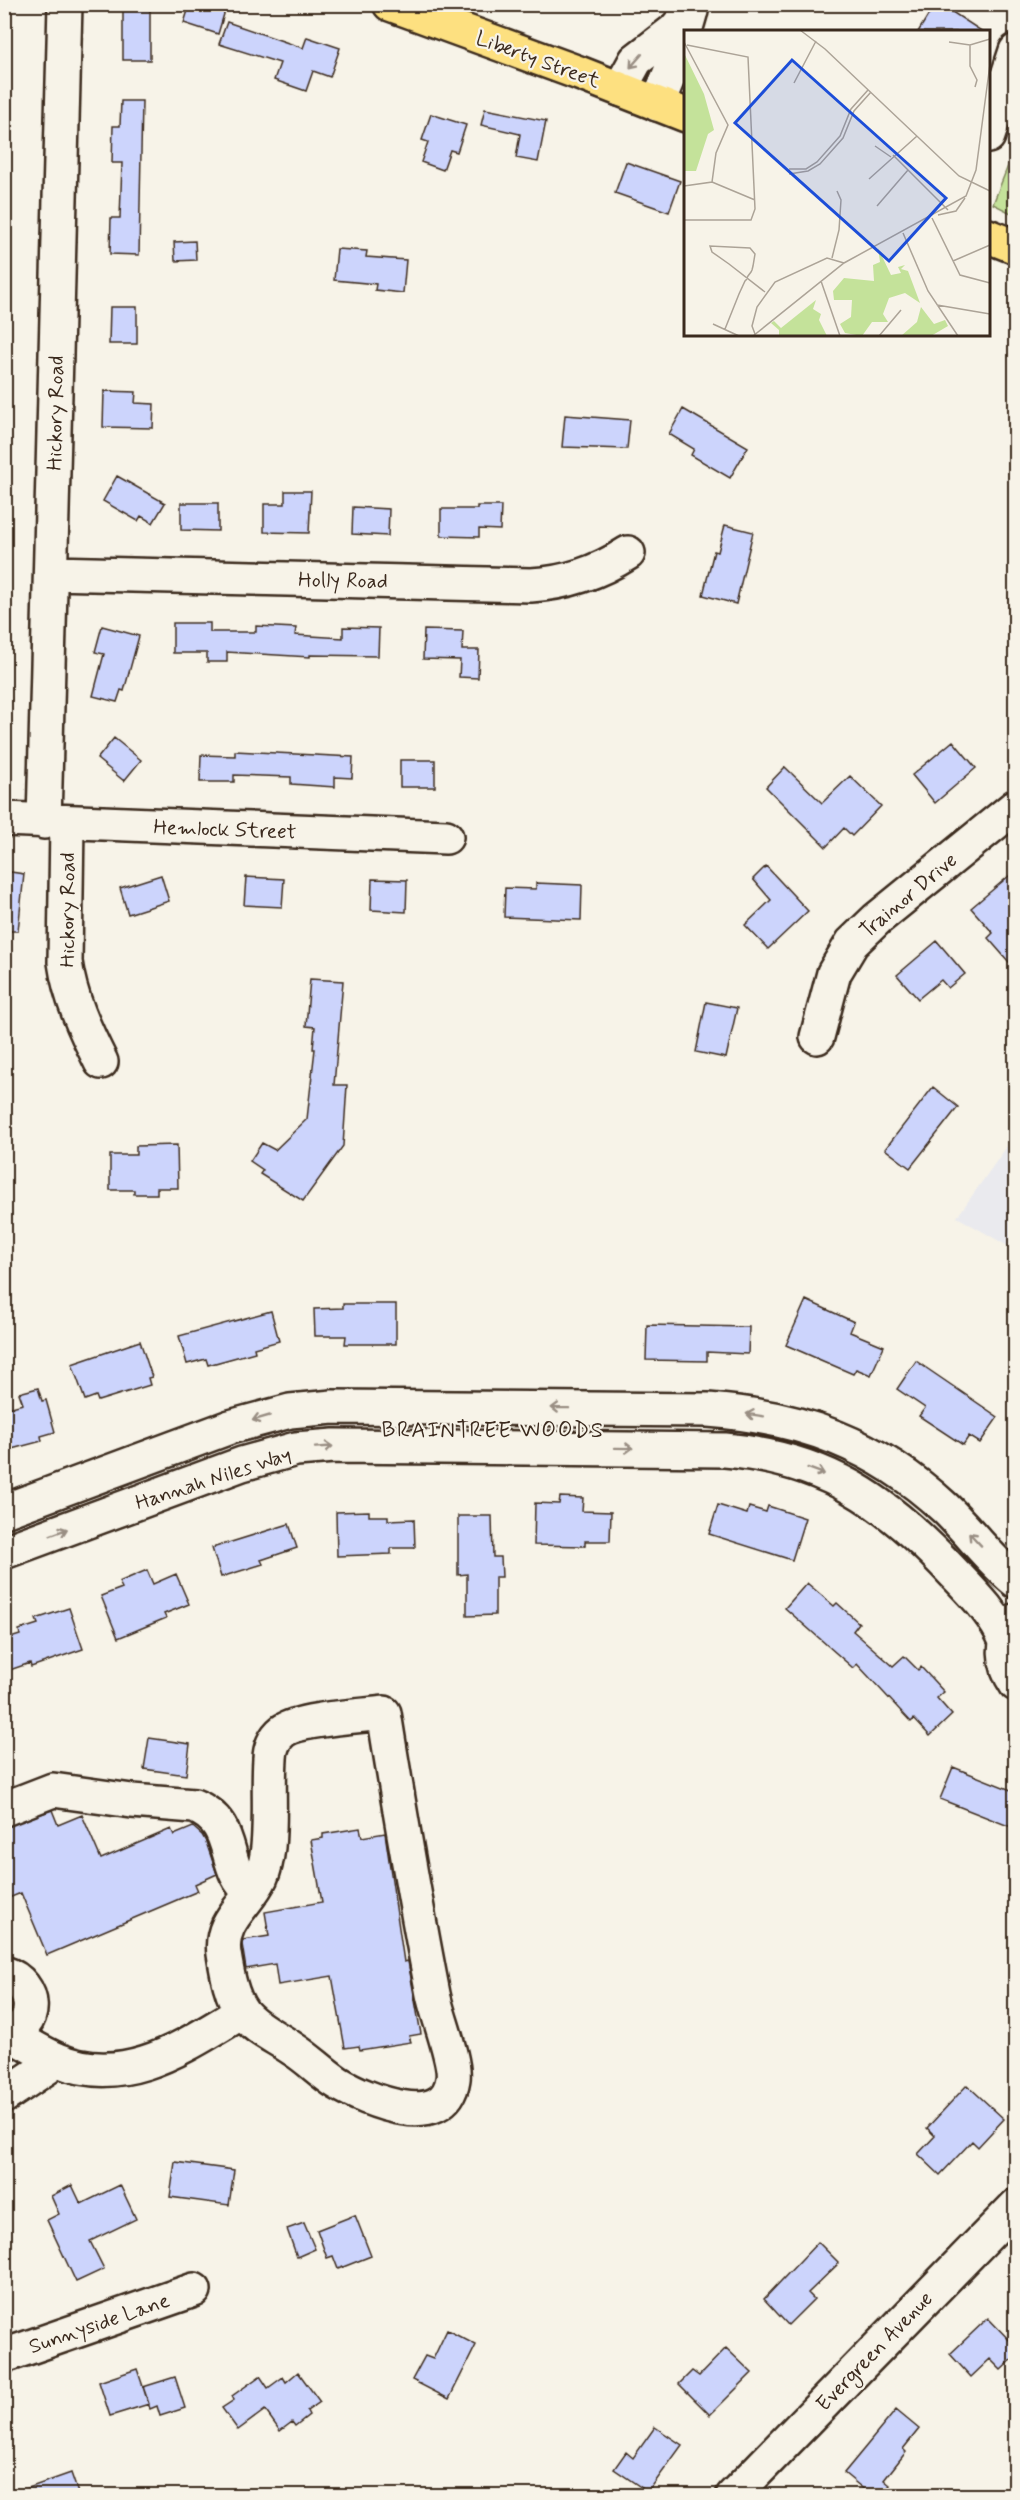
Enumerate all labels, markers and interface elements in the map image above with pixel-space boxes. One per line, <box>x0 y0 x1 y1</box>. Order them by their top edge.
street label: Liberty Street <box>472 25 604 96</box>
inset map <box>684 30 990 336</box>
one-way arrow <box>630 53 643 69</box>
street label: Hickory Road <box>41 355 71 471</box>
street label: Holly Road <box>298 566 388 596</box>
street label: Hemlock Street <box>153 814 297 846</box>
street label: Trainor Drive <box>854 847 963 945</box>
street label: Hickory Road <box>54 852 82 968</box>
one-way arrow <box>551 1403 571 1414</box>
one-way arrow <box>746 1409 765 1420</box>
one-way arrow <box>252 1413 271 1424</box>
district label: BRAINTREE WOODS <box>382 1417 604 1445</box>
street label: Hannah Niles Way <box>132 1441 295 1517</box>
one-way arrow <box>313 1441 333 1452</box>
one-way arrow <box>613 1442 633 1454</box>
one-way arrow <box>806 1466 825 1477</box>
one-way arrow <box>49 1525 68 1536</box>
one-way arrow <box>968 1531 982 1546</box>
street label: Evergreen Avenue <box>810 2285 940 2419</box>
street label: Sunnyside Lane <box>25 2287 173 2361</box>

